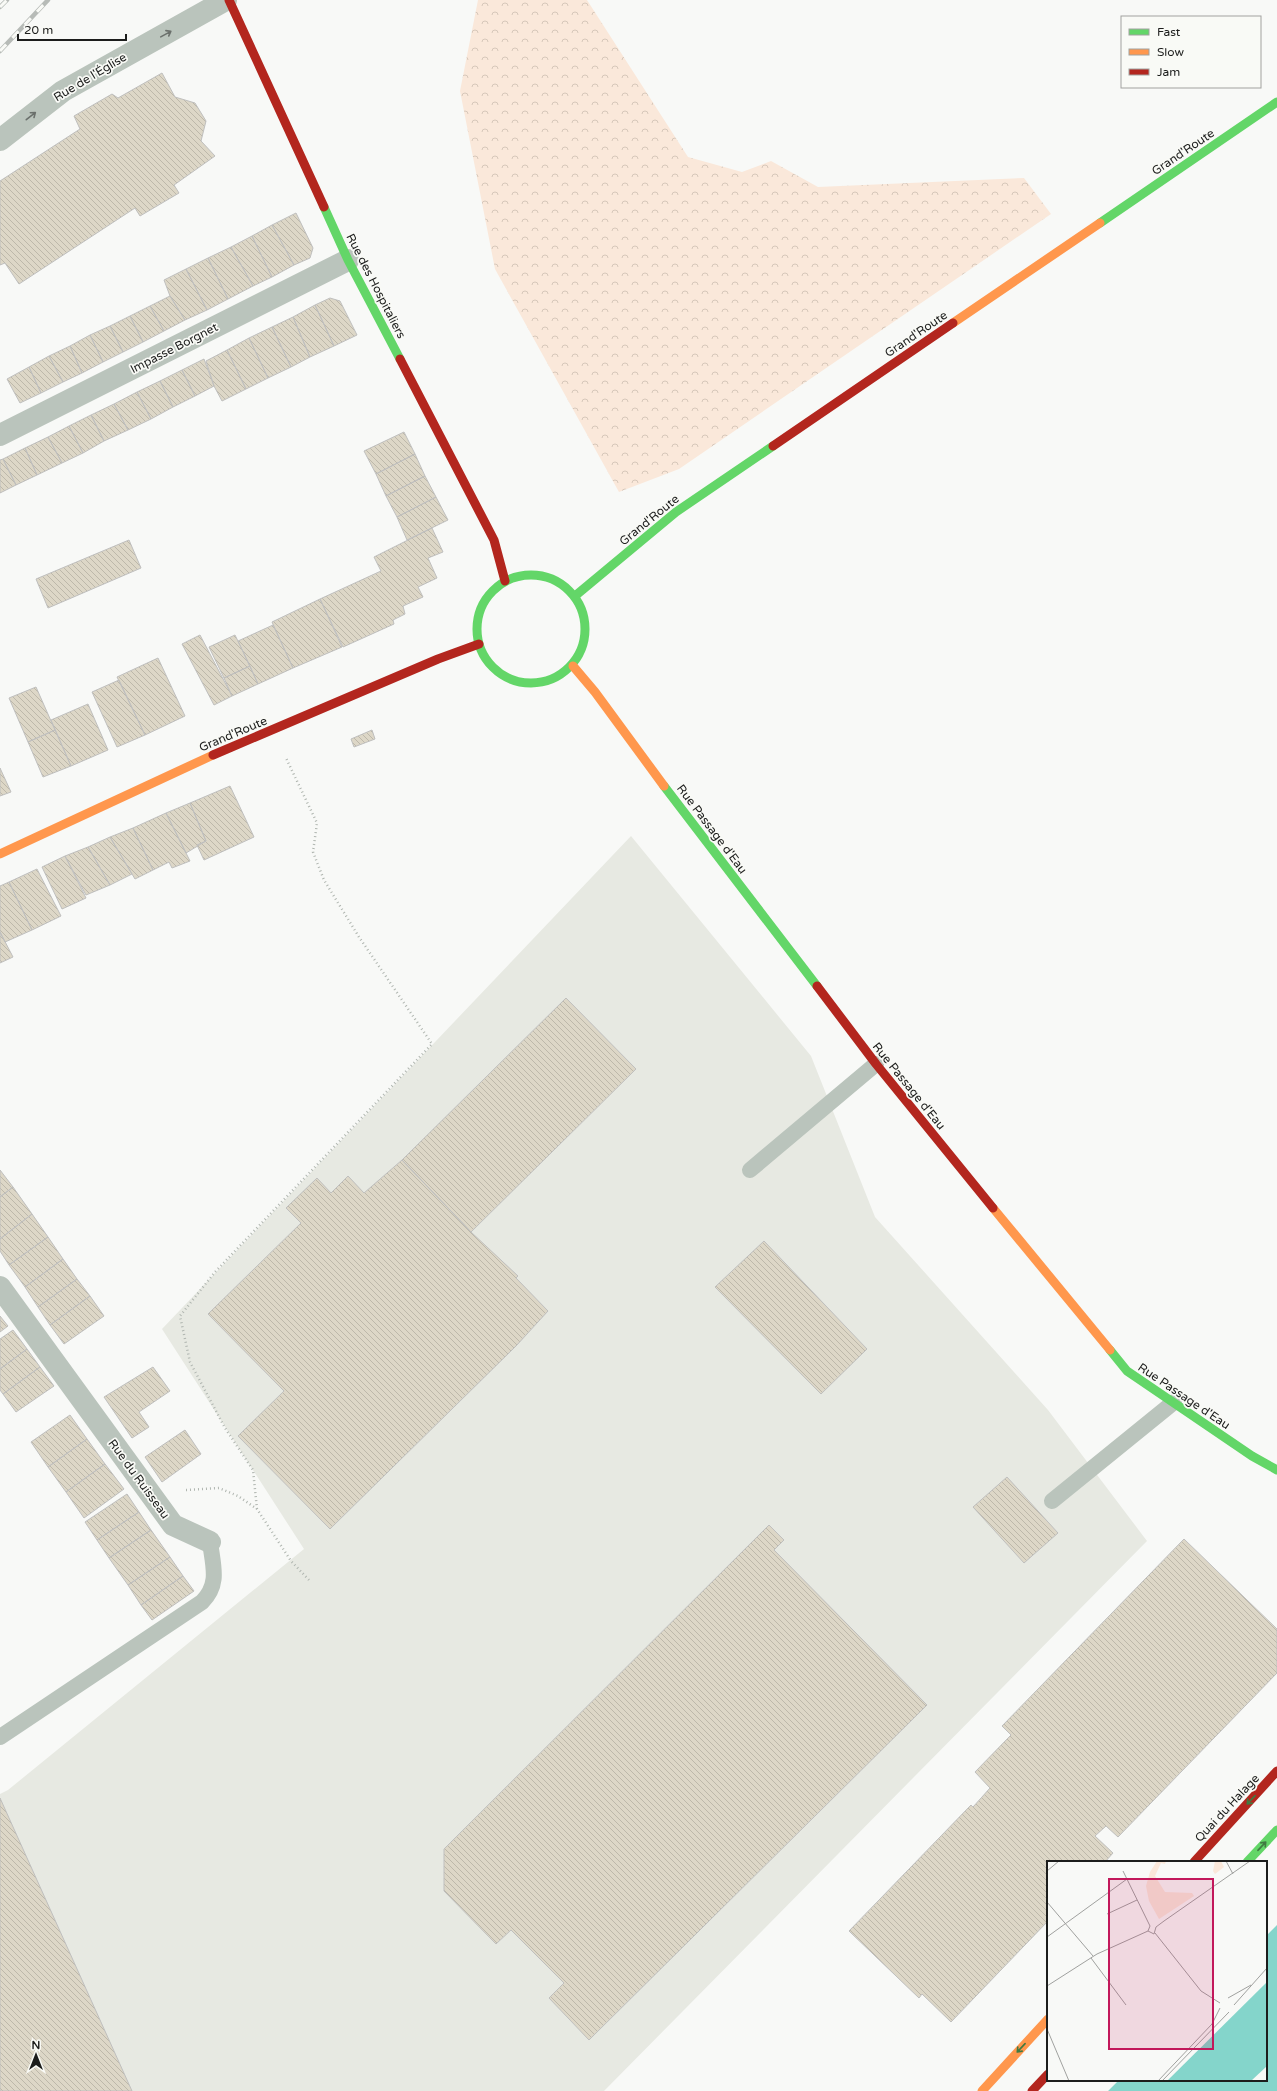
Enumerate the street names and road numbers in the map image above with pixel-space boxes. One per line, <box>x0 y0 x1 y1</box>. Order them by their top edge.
street label: Rue de l'Église <box>51 50 129 104</box>
street label: Grand'Route <box>1149 126 1217 178</box>
street label: Rue des Hospitaliers <box>343 231 409 341</box>
street label: Grand'Route <box>882 308 950 360</box>
street label: Impasse Borgnet <box>128 320 220 376</box>
street label: Grand'Route <box>616 492 682 548</box>
street label: Grand'Route <box>197 713 269 755</box>
street label: Rue Passage d'Eau <box>674 782 750 876</box>
street label: Rue Passage d'Eau <box>870 1040 948 1132</box>
street label: Rue Passage d'Eau <box>1135 1360 1233 1432</box>
street label: Rue du Ruisseau <box>105 1436 173 1522</box>
street label: Quai du Halage <box>1192 1771 1262 1845</box>

